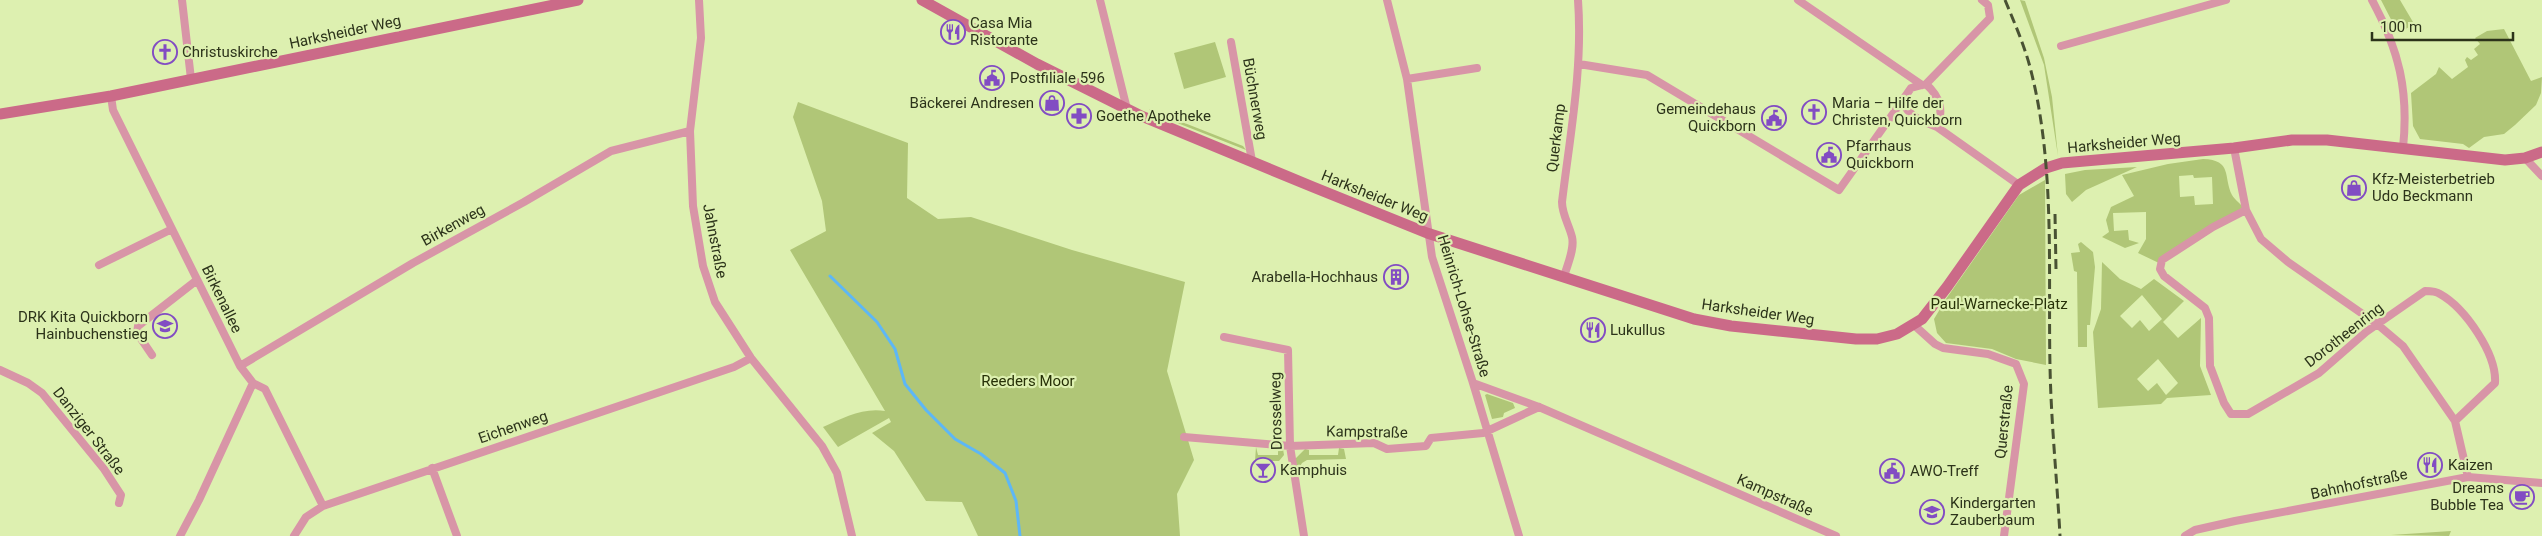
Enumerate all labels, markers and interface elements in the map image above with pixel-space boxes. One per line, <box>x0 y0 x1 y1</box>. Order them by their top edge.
scale bar <box>2372 10 2513 42</box>
street label: Harksheider Weg <box>287 11 403 53</box>
place label: Casa Mia Ristorante <box>970 14 1038 49</box>
text: 100 m <box>2380 18 2422 36</box>
restaurant icon: Casa Mia Ristorante <box>940 19 966 45</box>
church icon: Christuskirche <box>152 39 178 65</box>
place label: Christuskirche <box>182 43 278 61</box>
street label: Büchnerweg <box>1239 57 1271 141</box>
public building icon: Postfiliale 596 <box>979 65 1005 91</box>
place label: Postfiliale 596 <box>1010 69 1105 87</box>
shop icon: Bäckerei Andresen <box>1039 90 1065 116</box>
place label: Bäckerei Andresen <box>910 94 1034 112</box>
place label: Maria – Hilfe der Christen, Quickborn <box>1832 94 1962 129</box>
church icon: Maria – Hilfe der Christen, Quickborn <box>1801 99 1827 125</box>
place label: Gemeindehaus Quickborn <box>1656 100 1756 135</box>
pharmacy icon: Goethe Apotheke <box>1066 103 1092 129</box>
street label: Querkamp <box>1543 103 1569 173</box>
public building icon: Gemeindehaus Quickborn <box>1761 105 1787 131</box>
place label: Goethe Apotheke <box>1096 107 1211 125</box>
street label: Harksheider Weg <box>2067 129 2181 157</box>
place label: Pfarrhaus Quickborn <box>1846 137 1914 172</box>
public building icon: Pfarrhaus Quickborn <box>1816 142 1842 168</box>
street label: Harksheider Weg <box>1319 166 1431 226</box>
place label: Kfz-Meisterbetrieb Udo Beckmann <box>2372 170 2495 205</box>
shop icon: Kfz-Meisterbetrieb Udo Beckmann <box>2341 175 2367 201</box>
street label: Birkenweg <box>418 200 488 250</box>
street label: Jahnstraße <box>699 202 731 280</box>
street label: Heinrich-Lohse-Straße <box>1434 233 1494 379</box>
street label: Birkenallee <box>198 262 246 336</box>
building icon: Arabella-Hochhaus <box>1383 264 1409 290</box>
place label: Arabella-Hochhaus <box>1251 268 1378 286</box>
street label: Harksheider Weg <box>1700 295 1816 329</box>
park label: Paul-Warnecke-Platz <box>1930 295 2068 313</box>
street label: Dorotheenring <box>2301 299 2387 371</box>
place label: DRK Kita Quickborn Hainbuchenstieg <box>18 308 148 343</box>
school or university icon: DRK Kita Quickborn Hainbuchenstieg <box>152 313 178 339</box>
restaurant icon: Lukullus <box>1580 317 1606 343</box>
place label: Lukullus <box>1610 321 1665 339</box>
park label: Reeders Moor <box>981 372 1075 390</box>
street label: Drosselweg <box>1266 372 1286 450</box>
street label: Danziger Straße <box>49 384 129 478</box>
street label: Querstraße <box>1991 384 2017 460</box>
street label: Eichenweg <box>476 407 550 447</box>
street label: Kampstraße <box>1326 422 1408 442</box>
restaurant icon: Kaizen <box>2417 452 2443 478</box>
place label: Kaizen <box>2448 456 2493 474</box>
bar icon: Kamphuis <box>1250 457 1276 483</box>
public building icon: AWO-Treff <box>1879 458 1905 484</box>
place label: Kamphuis <box>1280 461 1347 479</box>
place label: AWO-Treff <box>1910 462 1980 480</box>
street label: Bahnhofstraße <box>2309 465 2409 503</box>
street label: Kampstraße <box>1734 470 1816 520</box>
place label: Dreams Bubble Tea <box>2430 479 2504 514</box>
cafe icon: Dreams Bubble Tea <box>2509 484 2535 510</box>
place label: Kindergarten Zauberbaum <box>1950 494 2036 529</box>
school or university icon: Kindergarten Zauberbaum <box>1919 499 1945 525</box>

